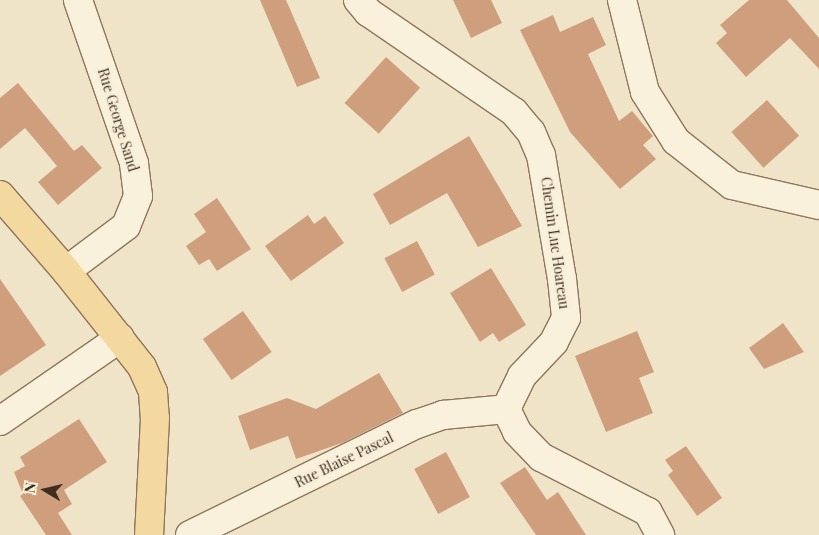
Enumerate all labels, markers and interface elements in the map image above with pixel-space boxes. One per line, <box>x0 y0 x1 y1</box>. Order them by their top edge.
street label: Rue George Sand <box>94 66 142 174</box>
street label: Chemin Luc Hoareau <box>537 176 573 310</box>
street label: Rue Blaise Pascal <box>292 429 396 491</box>
north arrow <box>20 465 70 515</box>
text: N <box>20 481 40 494</box>

